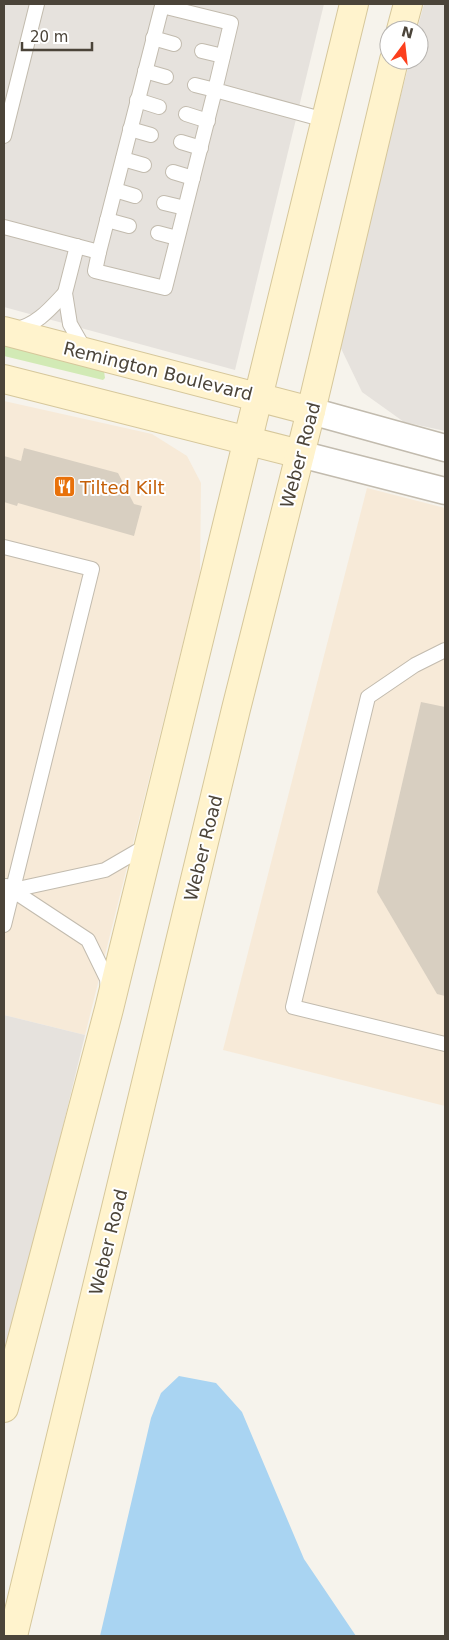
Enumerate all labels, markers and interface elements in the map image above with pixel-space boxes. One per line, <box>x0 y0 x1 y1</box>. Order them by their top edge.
scale bar <box>22 20 92 52</box>
north arrow <box>379 20 429 70</box>
text: N <box>400 23 415 42</box>
text: 20 m <box>30 28 68 46</box>
street label: Remington Boulevard <box>61 337 255 405</box>
street label: Weber Road <box>276 400 324 510</box>
restaurant icon: Tilted Kilt <box>52 475 76 499</box>
place label: Tilted Kilt <box>79 477 165 498</box>
street label: Weber Road <box>180 793 226 903</box>
street label: Weber Road <box>85 1187 131 1297</box>

